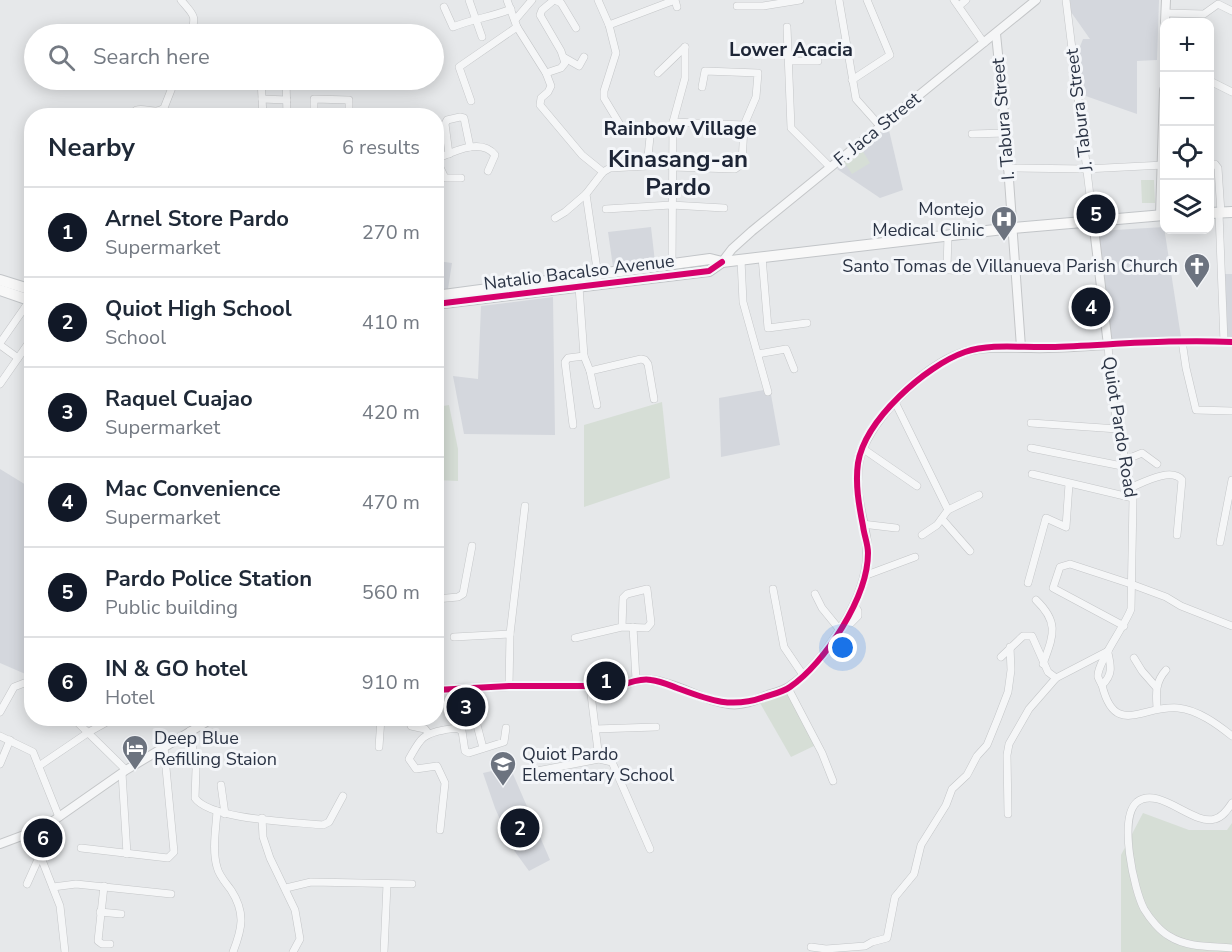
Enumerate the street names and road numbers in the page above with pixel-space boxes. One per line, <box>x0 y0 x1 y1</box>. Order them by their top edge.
street label: J. Tabura Street <box>1059 47 1099 174</box>
street label: I. Tabura Street <box>986 56 1020 181</box>
street label: F. Jaca Street <box>829 86 926 171</box>
street label: Natalio Bacalso Avenue <box>482 248 676 296</box>
street label: Quiot Pardo Road <box>1097 355 1143 499</box>

